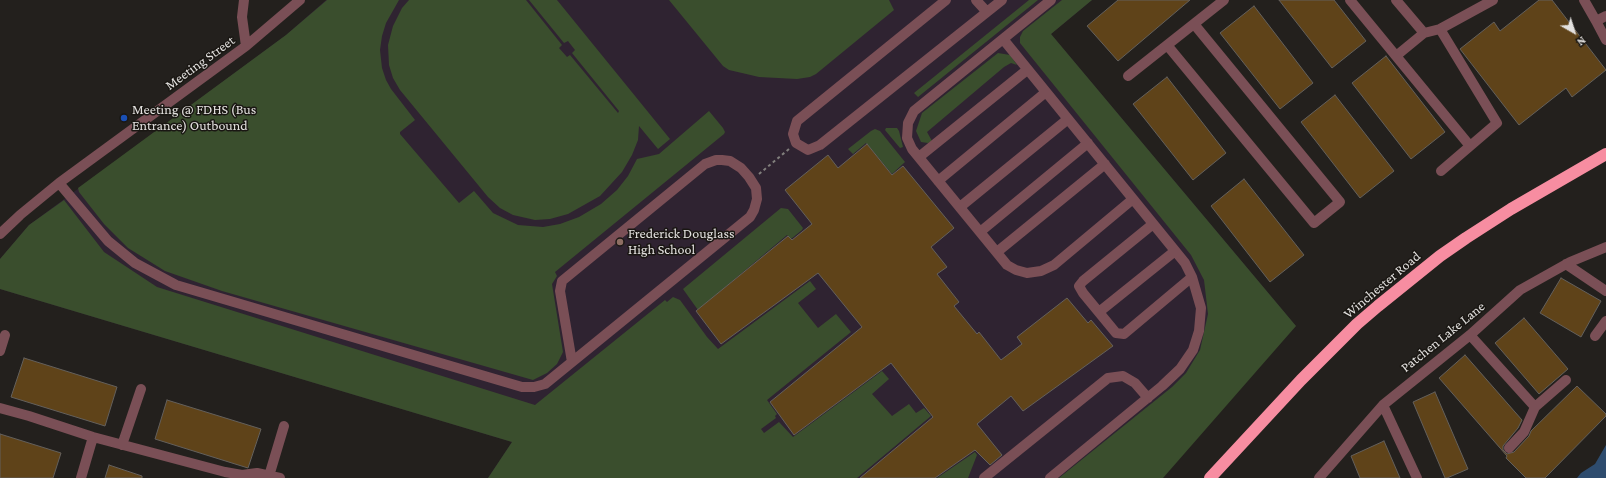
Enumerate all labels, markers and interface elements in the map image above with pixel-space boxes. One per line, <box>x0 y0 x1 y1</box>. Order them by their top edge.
north arrow <box>1554 12 1594 52</box>
street label: Meeting Street <box>162 32 238 94</box>
text: N <box>1575 34 1588 48</box>
place label: Meeting @ FDHS (Bus Entrance) Outbound <box>132 102 256 134</box>
marker: Meeting @ FDHS (Bus Entrance) Outbound <box>119 113 129 123</box>
place label: Frederick Douglass High School <box>628 226 734 258</box>
marker: Frederick Douglass High School <box>615 237 625 247</box>
street label: Winchester Road <box>1340 248 1424 322</box>
street label: Patchen Lake Lane <box>1398 298 1488 376</box>

